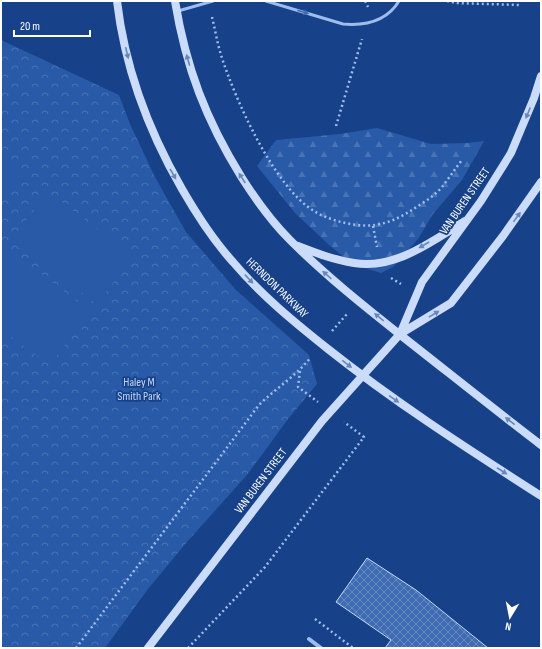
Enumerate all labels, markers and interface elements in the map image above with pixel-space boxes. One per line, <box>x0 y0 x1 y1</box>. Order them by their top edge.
one-way arrow <box>298 9 310 15</box>
scale bar <box>14 12 90 38</box>
text: 20 m <box>20 19 40 34</box>
one-way arrow <box>124 47 130 59</box>
one-way arrow <box>185 54 191 66</box>
one-way arrow <box>525 107 531 119</box>
street label: VAN BUREN STREET <box>436 165 494 237</box>
one-way arrow <box>170 168 177 180</box>
one-way arrow <box>239 172 246 184</box>
one-way arrow <box>513 211 522 222</box>
one-way arrow <box>418 242 430 249</box>
street label: HERNDON PARKWAY <box>243 255 311 321</box>
one-way arrow <box>322 271 333 280</box>
one-way arrow <box>244 274 254 284</box>
one-way arrow <box>428 311 439 318</box>
one-way arrow <box>373 313 384 322</box>
one-way arrow <box>341 360 352 369</box>
park label: Haley M Smith Park <box>117 375 161 404</box>
one-way arrow <box>388 395 399 403</box>
one-way arrow <box>505 417 516 426</box>
street label: VAN BUREN STREET <box>231 445 291 517</box>
one-way arrow <box>497 467 507 475</box>
north arrow <box>490 597 530 637</box>
text: N <box>504 619 512 633</box>

